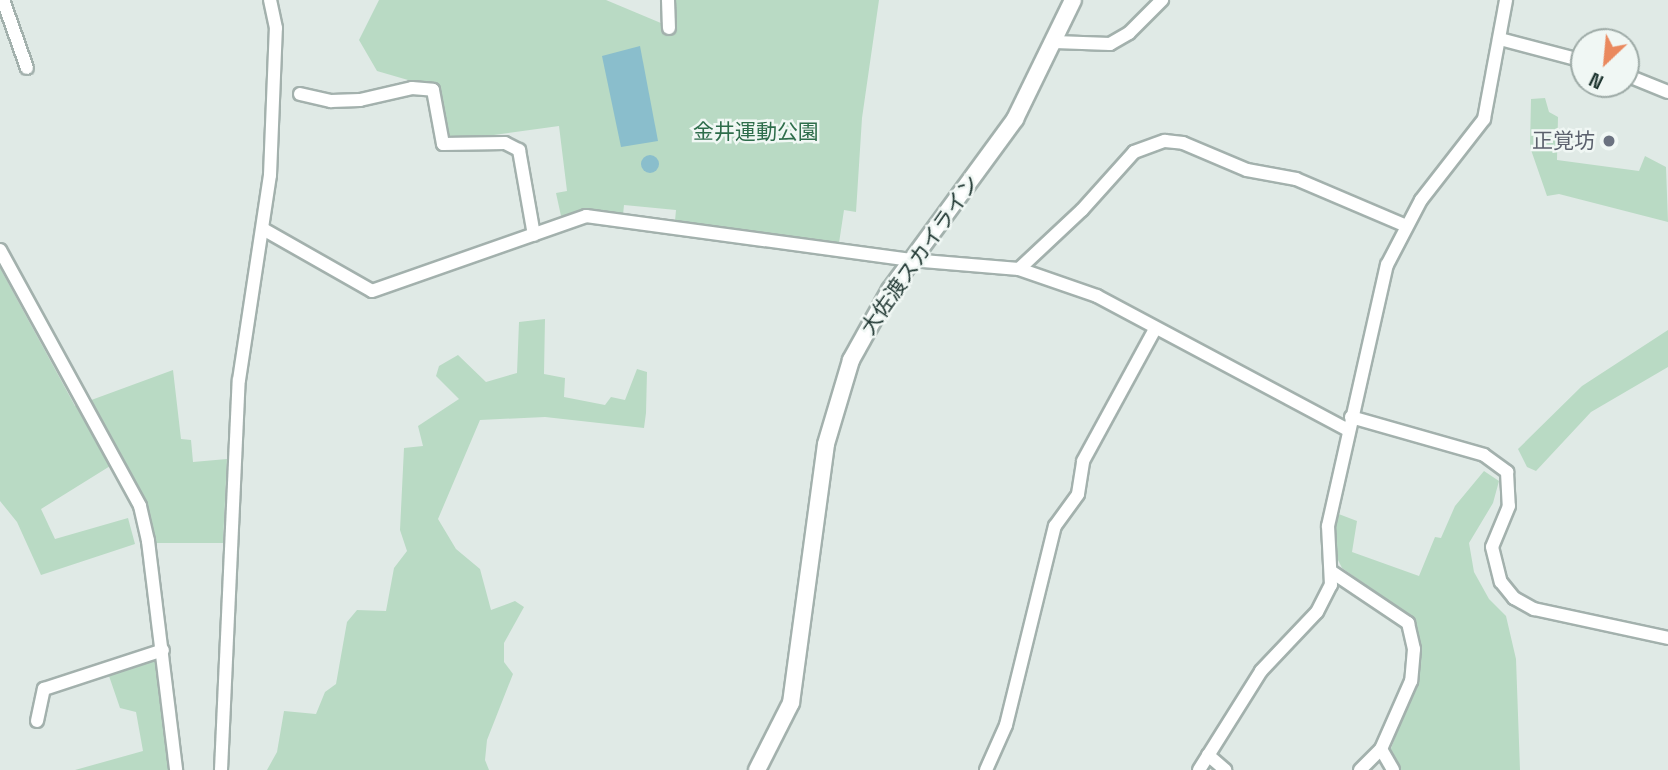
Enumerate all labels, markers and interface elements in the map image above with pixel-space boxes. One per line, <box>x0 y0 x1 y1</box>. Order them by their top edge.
north arrow <box>1570 28 1640 98</box>
text: N <box>1585 67 1608 95</box>
park label: 金井運動公園 <box>693 119 819 145</box>
place label: 正覚坊 <box>1532 128 1595 154</box>
marker: 正覚坊 <box>1601 133 1617 149</box>
street label: 大佐渡スカイライン <box>855 170 985 340</box>

